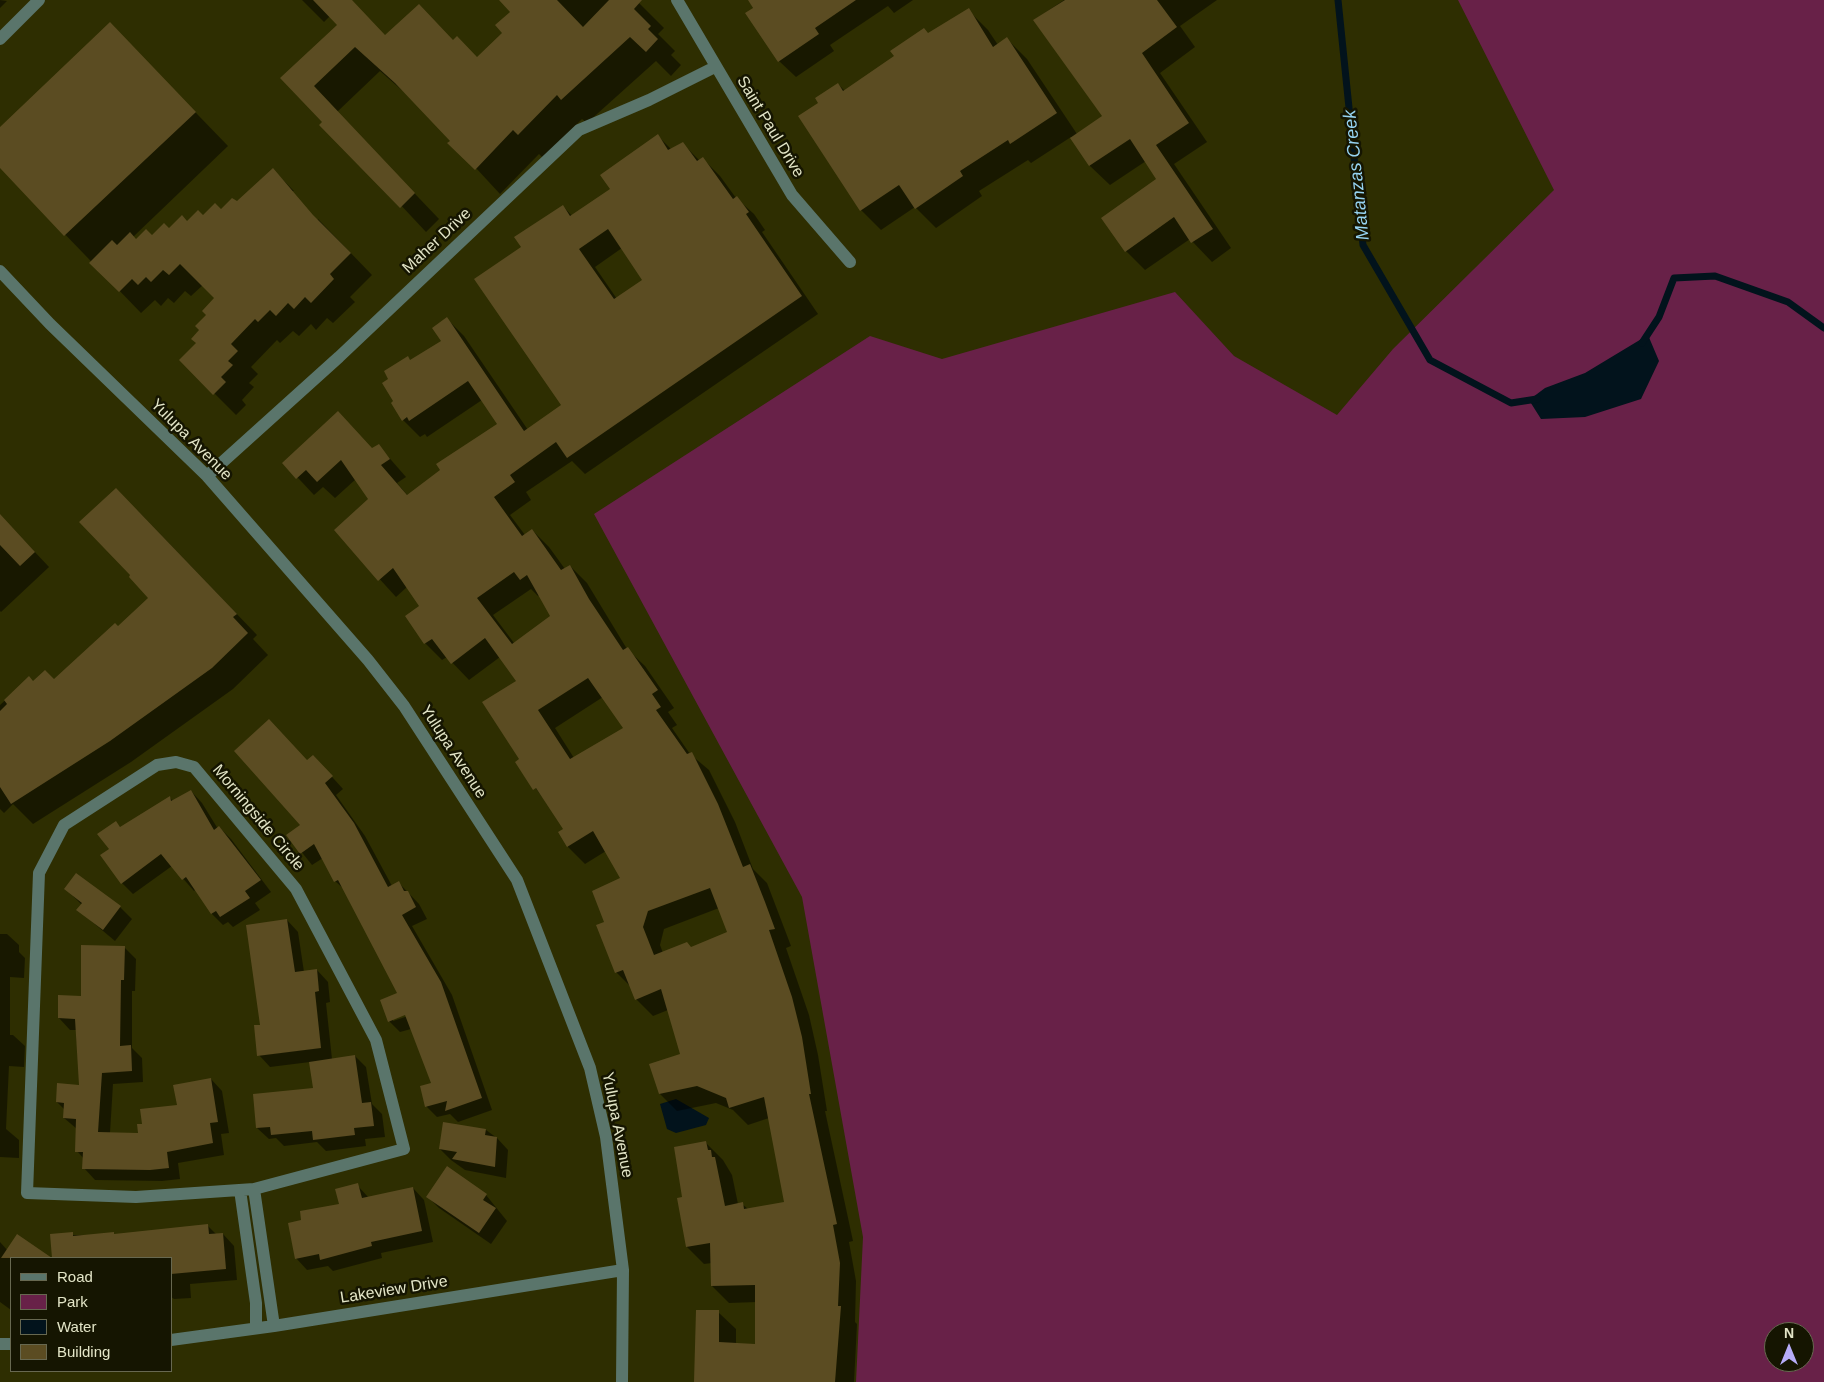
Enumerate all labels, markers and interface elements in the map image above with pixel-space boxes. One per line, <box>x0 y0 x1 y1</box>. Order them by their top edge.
street label: Saint Paul Drive <box>732 73 808 181</box>
water label: Matanzas Creek <box>1339 109 1375 241</box>
street label: Maher Drive <box>399 204 475 278</box>
street label: Yulupa Avenue <box>146 395 236 485</box>
street label: Yulupa Avenue <box>416 702 490 802</box>
street label: Morningside Circle <box>208 761 308 875</box>
street label: Yulupa Avenue <box>597 1070 637 1180</box>
legend <box>10 1257 172 1372</box>
text: Road <box>57 1268 93 1285</box>
street label: Lakeview Drive <box>339 1272 449 1308</box>
text: Park <box>57 1293 88 1310</box>
text: Water <box>57 1318 96 1335</box>
north arrow <box>1764 1322 1814 1372</box>
text: N <box>1784 1325 1794 1341</box>
text: Building <box>57 1343 110 1360</box>

